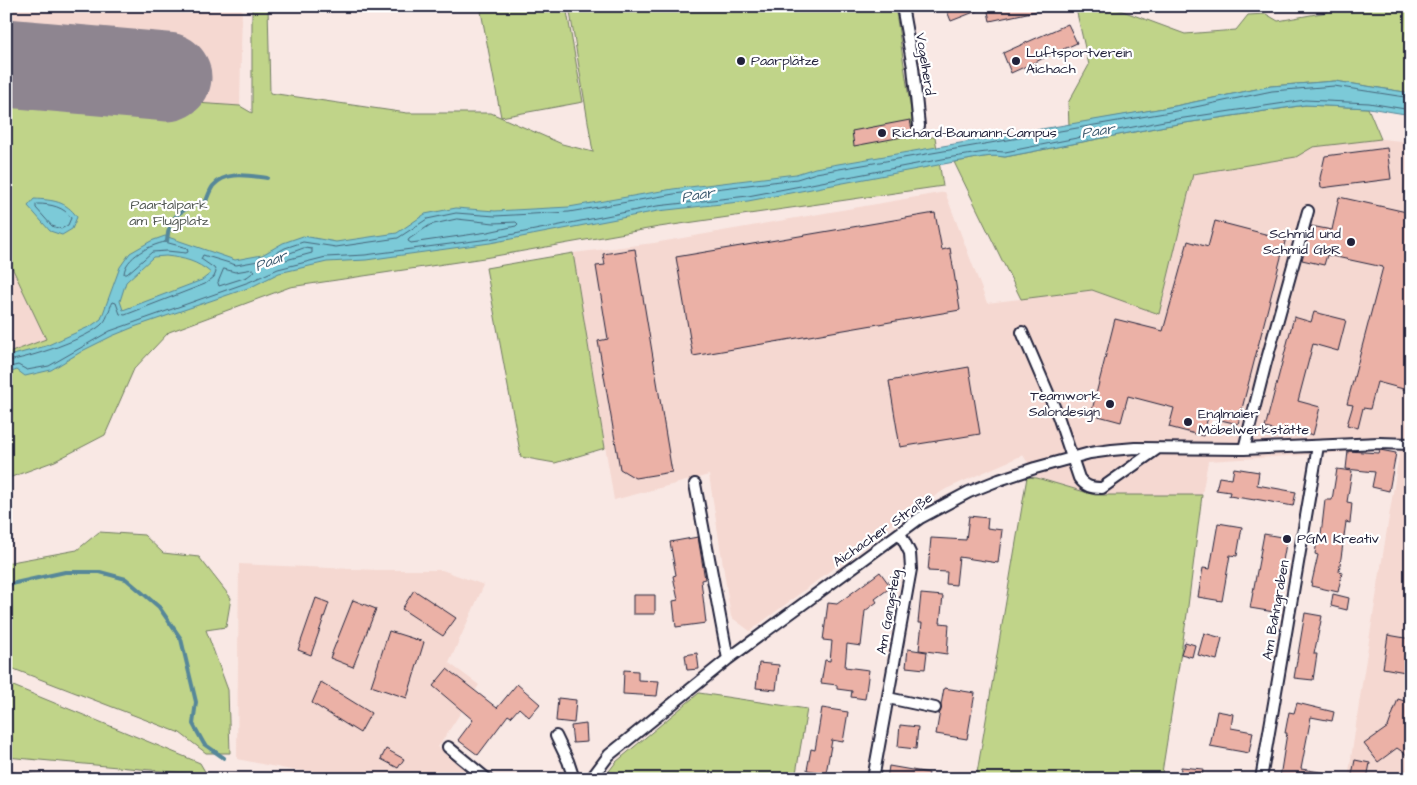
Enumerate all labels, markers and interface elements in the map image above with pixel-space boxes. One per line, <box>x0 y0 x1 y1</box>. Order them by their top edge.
street label: Vogelherd <box>910 31 940 97</box>
place label: Luftsportverein Aichach <box>1026 43 1132 79</box>
place label: Paarplätze <box>751 51 820 71</box>
marker: Paarplätze <box>735 55 747 67</box>
marker: Luftsportverein Aichach <box>1010 55 1022 67</box>
water label: Paar <box>1080 118 1118 144</box>
place label: Richard-Baumann-Campus <box>892 123 1057 143</box>
marker: Richard-Baumann-Campus <box>876 127 888 139</box>
water label: Paar <box>680 182 718 208</box>
park label: Paartalpark am Flugplatz <box>129 195 209 231</box>
place label: Schmid und Schmid GbR <box>1263 224 1341 260</box>
marker: Schmid und Schmid GbR <box>1345 236 1357 248</box>
water label: Paar <box>252 245 292 277</box>
place label: Teamwork Salondesign <box>1029 386 1100 422</box>
marker: Teamwork Salondesign <box>1104 398 1116 410</box>
place label: Englmaier Möbelwerkstätte <box>1198 404 1309 440</box>
marker: Englmaier Möbelwerkstätte <box>1182 416 1194 428</box>
street label: Aichacher Straße <box>829 488 937 572</box>
place label: PGM Kreativ <box>1297 529 1379 549</box>
marker: PGM Kreativ <box>1281 533 1293 545</box>
street label: Am Bahngraben <box>1257 559 1295 661</box>
street label: Am Gangsteig <box>872 568 906 656</box>

